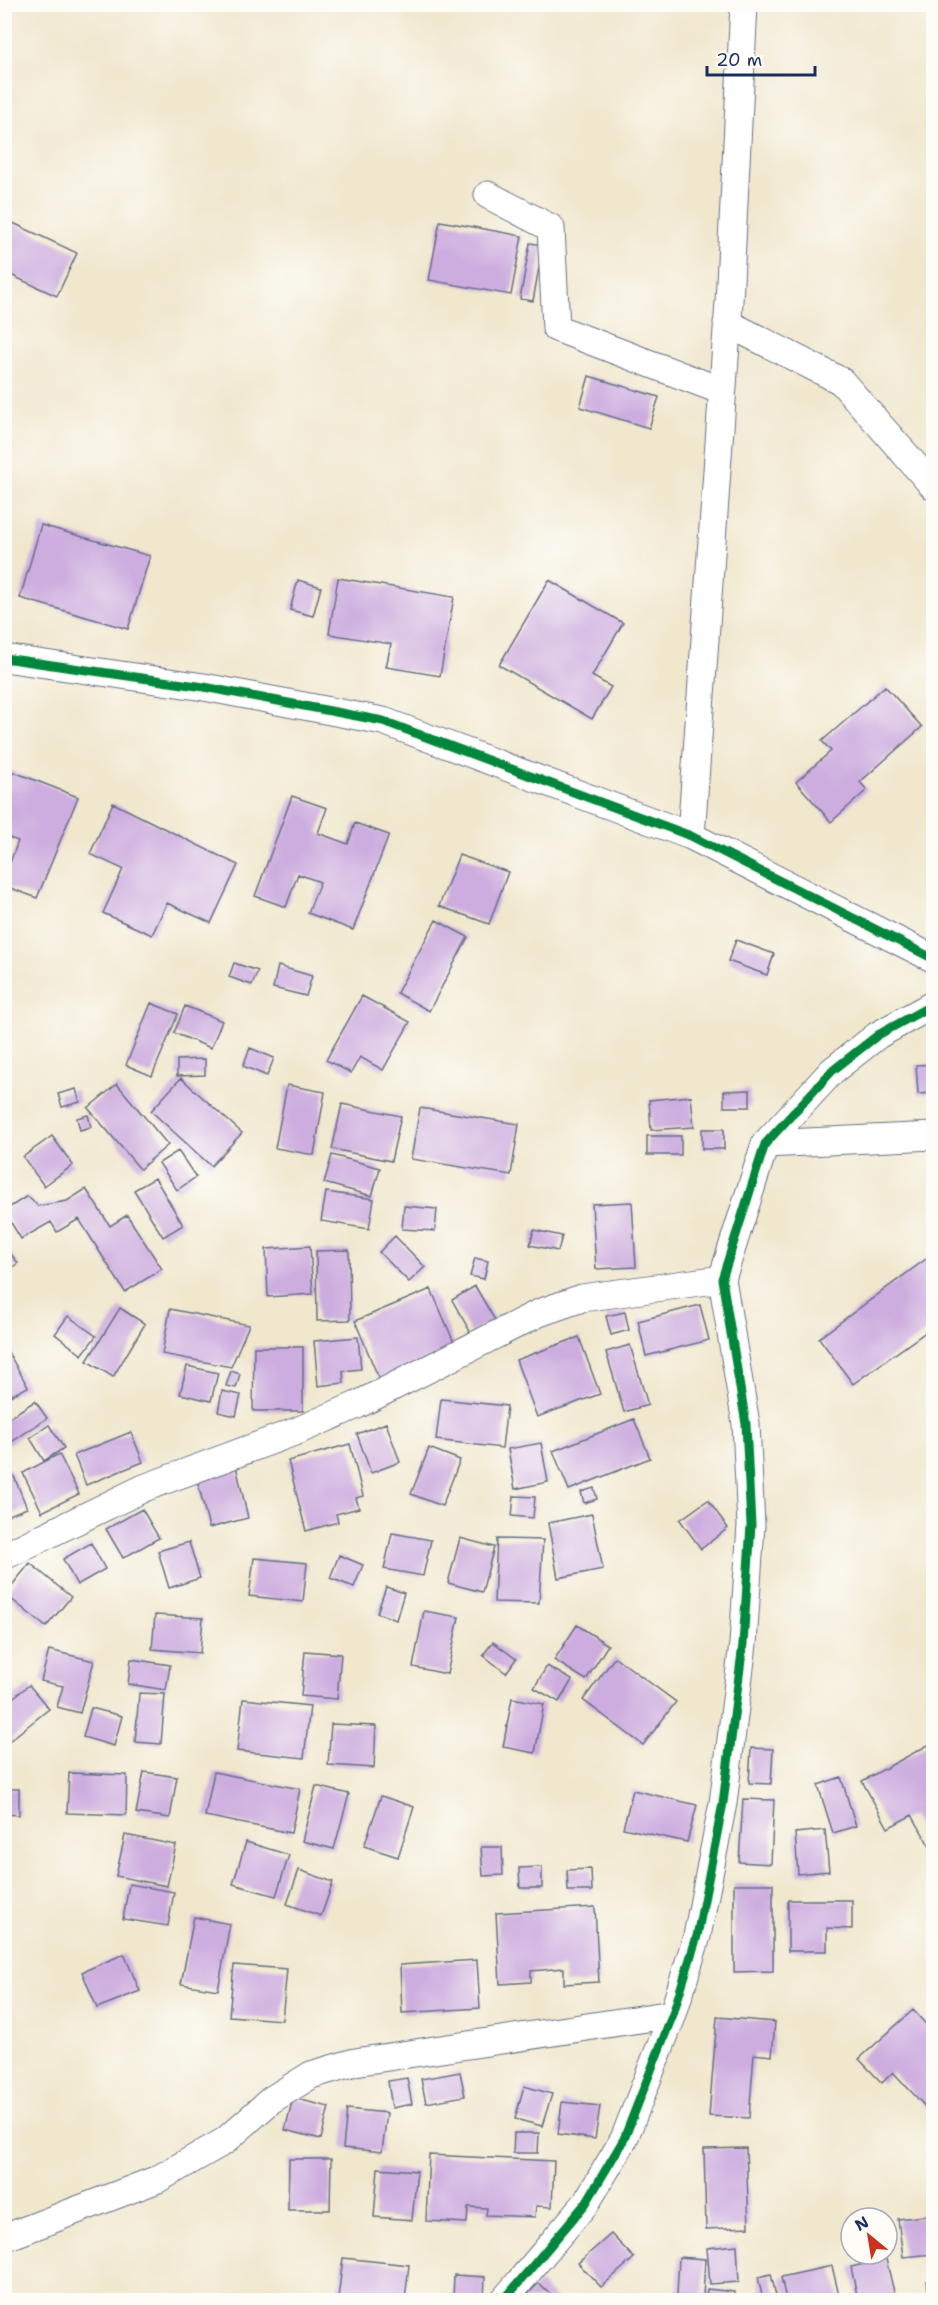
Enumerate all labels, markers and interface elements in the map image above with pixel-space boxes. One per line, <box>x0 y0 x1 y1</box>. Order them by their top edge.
scale bar <box>707 39 815 77</box>
text: 20 m <box>716 48 762 72</box>
north arrow <box>839 2206 899 2266</box>
text: N <box>851 2211 872 2236</box>

